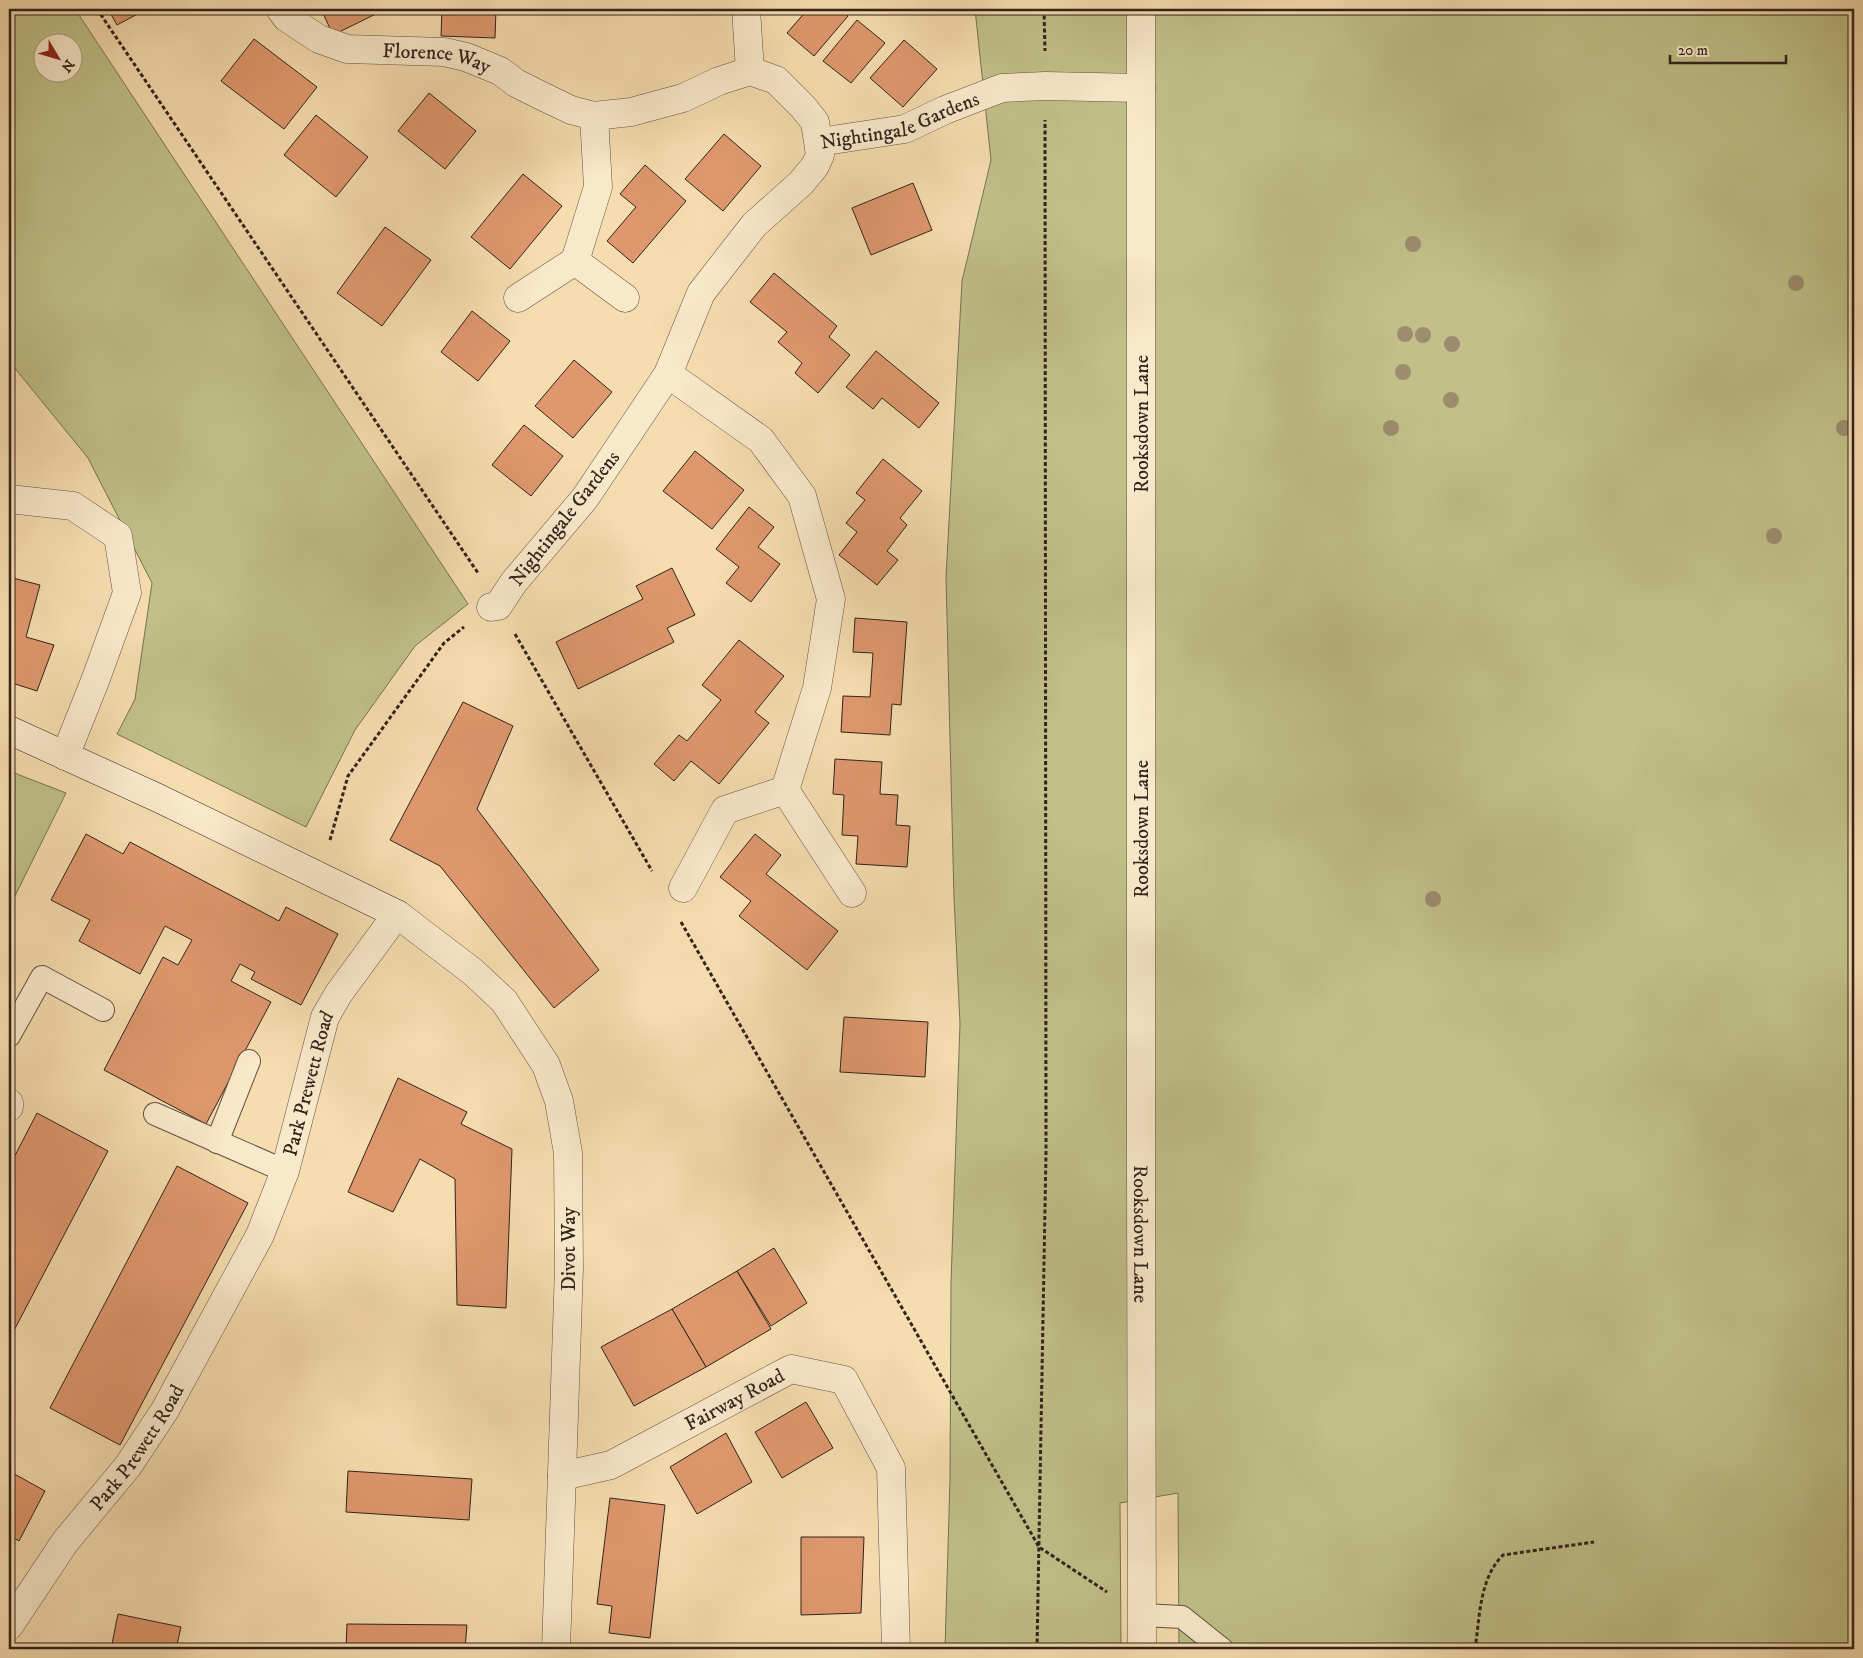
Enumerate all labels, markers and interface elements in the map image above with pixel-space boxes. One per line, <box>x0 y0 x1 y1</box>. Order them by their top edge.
north arrow <box>32 32 82 82</box>
scale bar <box>1670 32 1787 64</box>
street label: Florence Way <box>382 39 495 80</box>
text: 20 m <box>1678 41 1708 60</box>
text: N <box>57 55 78 76</box>
street label: Nightingale Gardens <box>819 87 983 156</box>
street label: Rooksdown Lane <box>1130 355 1155 493</box>
street label: Nightingale Gardens <box>504 446 626 592</box>
street label: Rooksdown Lane <box>1130 760 1155 898</box>
street label: Park Prewett Road <box>278 1007 340 1159</box>
street label: Rooksdown Lane <box>1127 1165 1152 1303</box>
street label: Divot Way <box>557 1206 582 1291</box>
street label: Fairway Road <box>681 1364 789 1437</box>
street label: Park Prewett Road <box>85 1381 190 1517</box>

